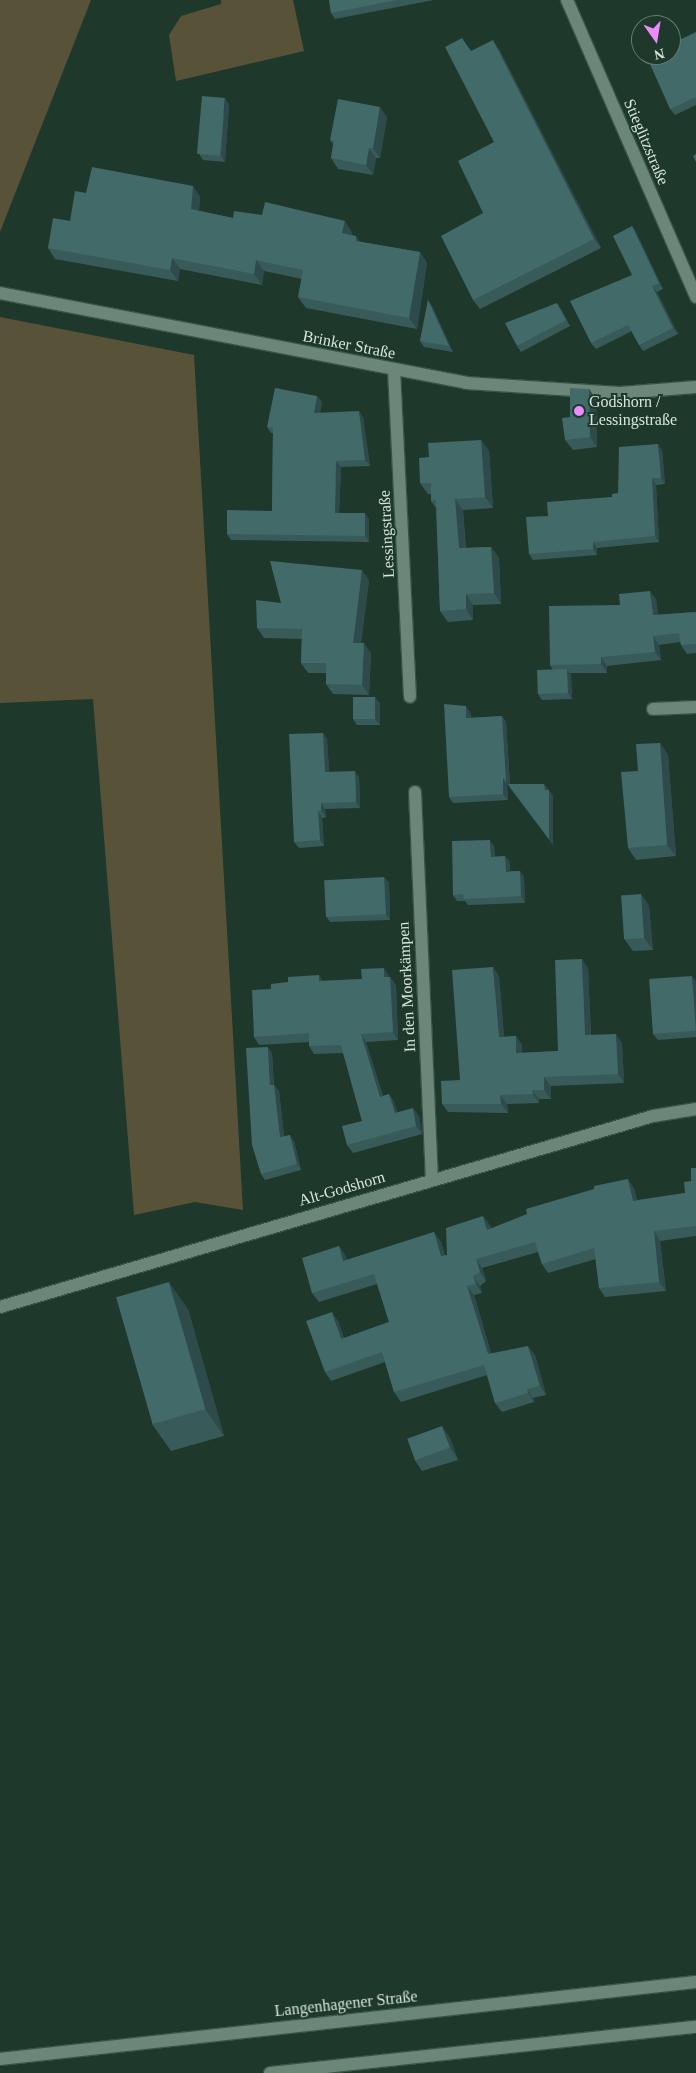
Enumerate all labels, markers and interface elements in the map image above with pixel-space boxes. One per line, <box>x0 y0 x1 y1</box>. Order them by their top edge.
north arrow <box>631 15 681 65</box>
text: N <box>653 46 666 63</box>
street label: Stieglitzstraße <box>619 96 673 188</box>
street label: Brinker Straße <box>301 327 397 363</box>
place label: Godshorn / Lessingstraße <box>589 392 677 430</box>
marker: Godshorn / Lessingstraße <box>573 405 585 417</box>
street label: Lessingstraße <box>375 490 399 578</box>
street label: In den Moorkämpen <box>394 921 420 1053</box>
street label: Alt-Godshorn <box>297 1168 387 1210</box>
street label: Langenhagener Straße <box>274 1987 418 2021</box>

